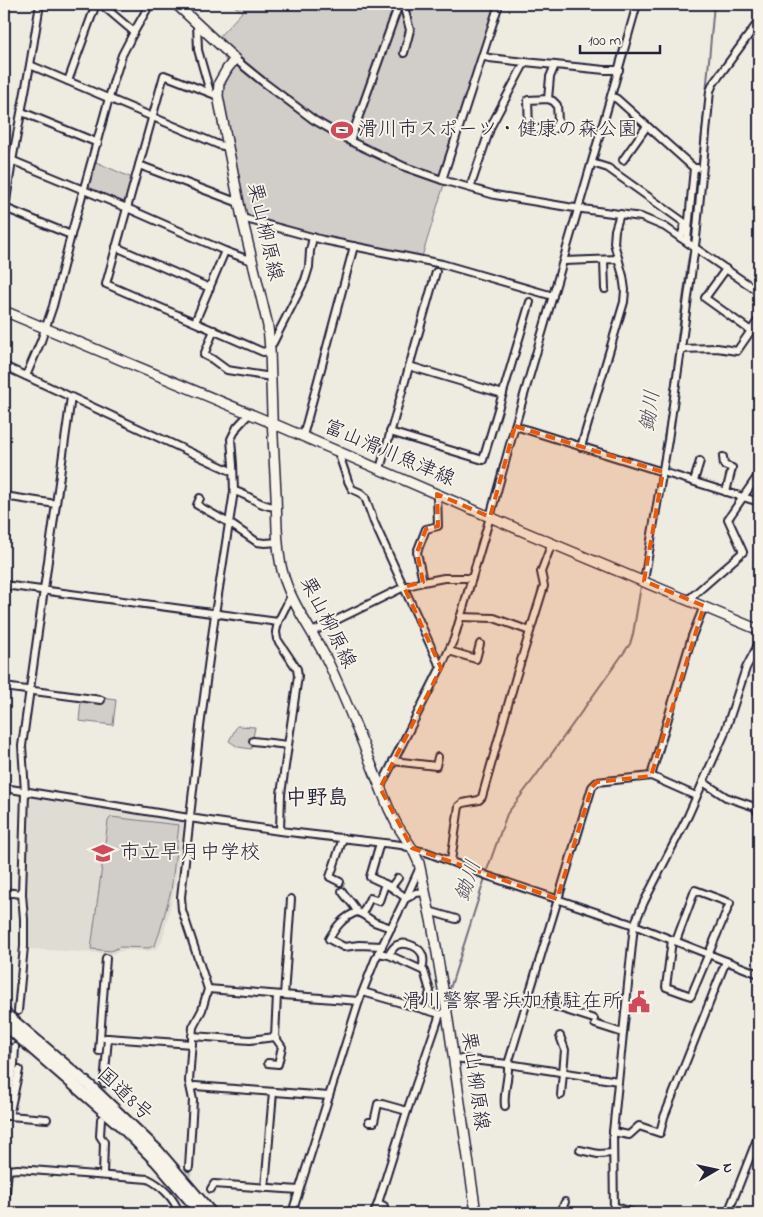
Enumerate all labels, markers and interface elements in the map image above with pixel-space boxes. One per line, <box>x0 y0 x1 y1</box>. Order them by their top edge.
scale bar <box>580 22 660 54</box>
text: 100 m <box>588 30 621 52</box>
place label: 滑川市スポーツ・健康の森公園 <box>358 116 638 145</box>
sports icon: 滑川市スポーツ・健康の森公園 <box>329 117 355 143</box>
street label: 栗山柳原線 <box>239 180 289 284</box>
water label: 鋤川 <box>633 388 669 434</box>
street label: 富山滑川魚津線 <box>319 413 459 495</box>
street label: 栗山柳原線 <box>291 572 363 674</box>
district label: 中野島 <box>286 784 349 814</box>
place label: 市立早月中学校 <box>120 839 260 868</box>
school or university icon: 市立早月中学校 <box>90 840 116 866</box>
water label: 鋤川 <box>448 856 490 906</box>
place label: 滑川警察署浜加積駐在所 <box>402 988 622 1017</box>
public building icon: 滑川警察署浜加積駐在所 <box>626 989 652 1015</box>
street label: 栗山柳原線 <box>453 1029 495 1133</box>
street label: 国道8号 <box>89 1061 159 1129</box>
north arrow <box>690 1144 740 1194</box>
text: N <box>716 1162 738 1175</box>

